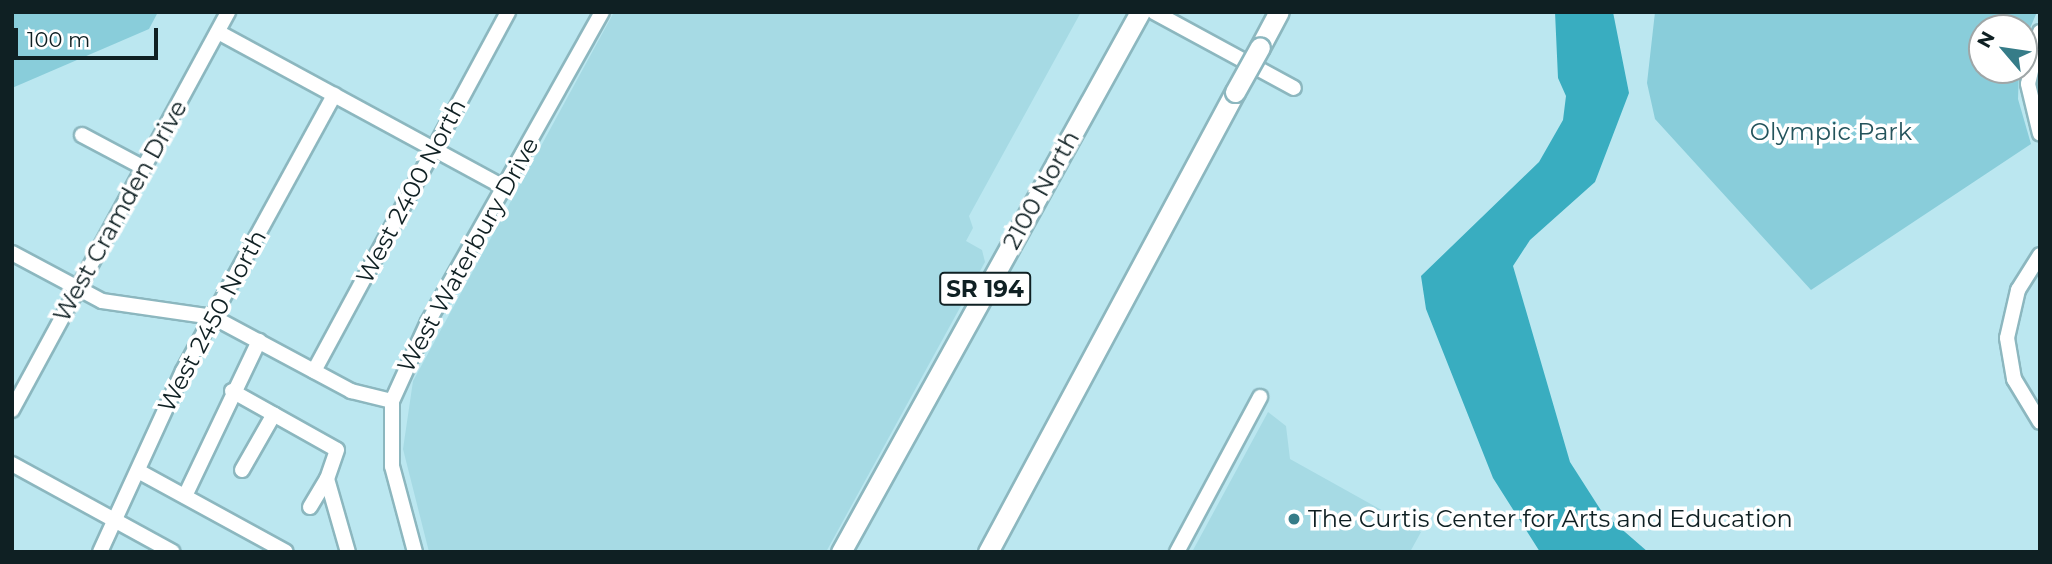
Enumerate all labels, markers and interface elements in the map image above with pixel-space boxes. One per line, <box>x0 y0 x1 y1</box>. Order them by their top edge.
scale bar <box>18 14 161 58</box>
north arrow <box>1968 14 2038 84</box>
text: 100 m <box>27 27 90 52</box>
text: N <box>1972 27 2000 52</box>
street label: West 2400 North <box>350 94 472 288</box>
street label: West Cramden Drive <box>47 95 193 327</box>
park label: Olympic Park <box>1750 118 1912 146</box>
street label: 2100 North <box>997 126 1085 254</box>
street label: West Waterbury Drive <box>391 132 545 378</box>
street label: West 2450 North <box>152 225 272 417</box>
road number: SR 194 <box>938 270 1032 308</box>
place label: The Curtis Center for Arts and Education <box>1308 505 1793 533</box>
marker: The Curtis Center for Arts and Education <box>1286 511 1302 527</box>

